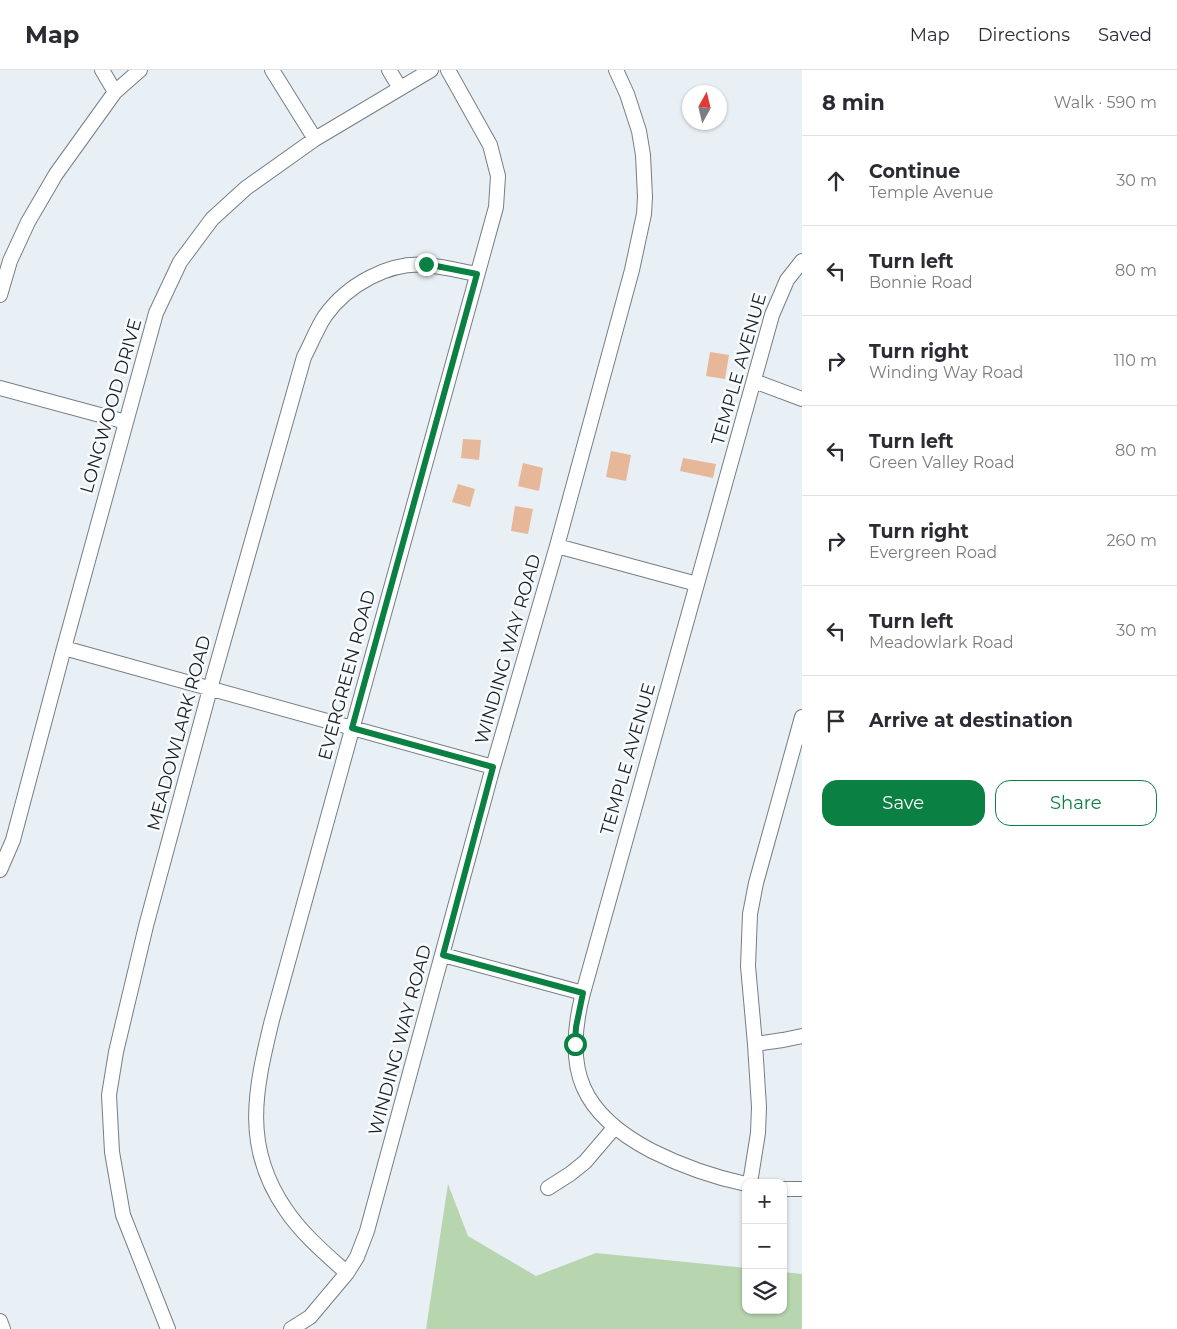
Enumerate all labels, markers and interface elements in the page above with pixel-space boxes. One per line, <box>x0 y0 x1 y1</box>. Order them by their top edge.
text: Map <box>25 20 79 49</box>
text: Map <box>910 24 950 46</box>
text: Directions <box>978 24 1070 46</box>
text: Saved <box>1098 24 1152 46</box>
north arrow <box>682 85 727 130</box>
text: 8 min <box>822 90 885 115</box>
text: Walk · 590 m <box>1054 93 1157 112</box>
text: Continue <box>869 160 960 183</box>
icon: ahead <box>822 167 850 195</box>
text: 30 m <box>1116 171 1157 190</box>
text: Temple Avenue <box>869 183 993 202</box>
text: Turn left <box>869 250 954 273</box>
route end <box>415 253 438 276</box>
icon: left <box>822 257 850 285</box>
text: 80 m <box>1115 261 1157 280</box>
text: Bonnie Road <box>869 273 973 292</box>
street label: TEMPLE AVENUE <box>707 290 771 448</box>
street label: LONGWOOD DRIVE <box>76 316 146 496</box>
text: Turn right <box>869 340 969 363</box>
icon: right <box>822 347 850 375</box>
text: 110 m <box>1114 351 1157 370</box>
text: Winding Way Road <box>869 363 1023 382</box>
text: Turn left <box>869 430 954 453</box>
icon: left <box>822 437 850 465</box>
text: 80 m <box>1115 441 1157 460</box>
text: Green Valley Road <box>869 453 1015 472</box>
text: Turn right <box>869 520 969 543</box>
icon: right <box>822 527 850 555</box>
text: 260 m <box>1106 531 1157 550</box>
text: Evergreen Road <box>869 543 997 562</box>
street label: WINDING WAY ROAD <box>470 551 546 747</box>
street label: EVERGREEN ROAD <box>314 587 380 763</box>
text: Turn left <box>869 610 954 633</box>
icon: left <box>822 617 850 645</box>
text: 30 m <box>1116 621 1157 640</box>
street label: MEADOWLARK ROAD <box>142 633 216 833</box>
text: Meadowlark Road <box>869 633 1013 652</box>
street label: TEMPLE AVENUE <box>596 680 660 838</box>
icon: arrive <box>822 707 850 735</box>
text: Arrive at destination <box>869 709 1073 732</box>
button: Save <box>822 780 985 826</box>
button: Share <box>995 780 1157 826</box>
street label: WINDING WAY ROAD <box>364 942 436 1138</box>
route start <box>564 1033 587 1056</box>
map controls <box>742 1179 787 1314</box>
button: + <box>742 1179 787 1224</box>
button: − <box>742 1224 787 1269</box>
button: layers <box>742 1269 787 1314</box>

